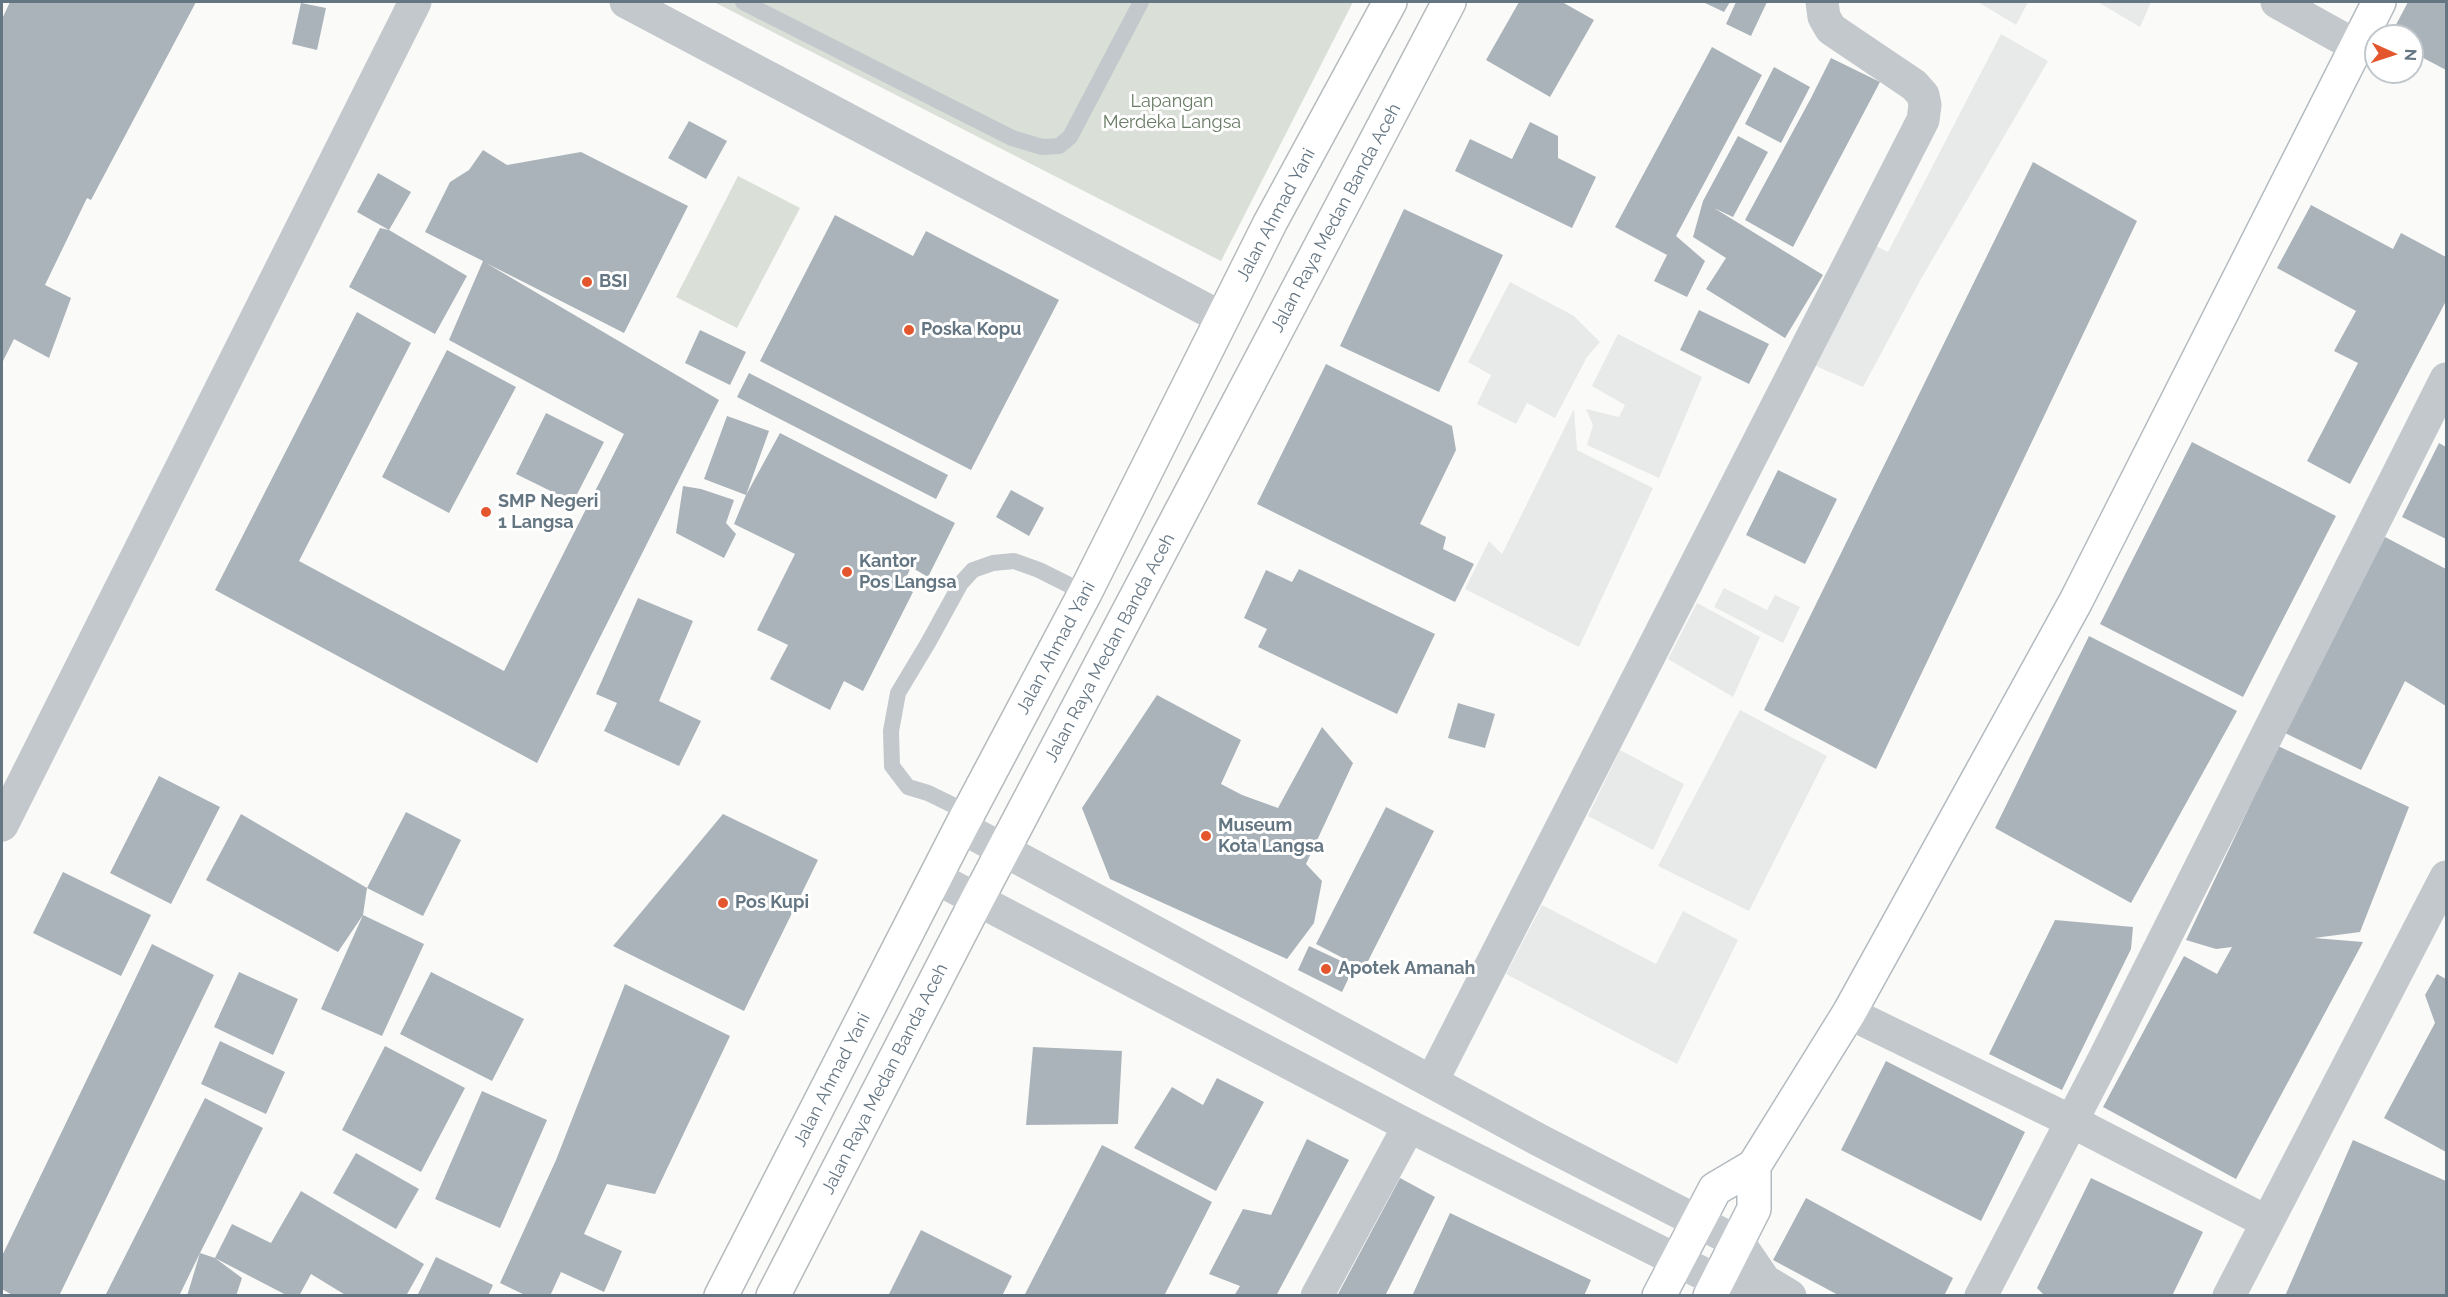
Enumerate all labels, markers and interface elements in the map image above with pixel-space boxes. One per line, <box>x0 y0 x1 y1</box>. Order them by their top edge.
north arrow <box>2364 24 2424 84</box>
text: N <box>2401 48 2420 61</box>
park label: Lapangan Merdeka Langsa <box>1103 91 1241 134</box>
street label: Jalan Raya Medan Banda Aceh <box>1266 100 1406 336</box>
street label: Jalan Ahmad Yani <box>1232 145 1320 285</box>
place label: BSI <box>599 271 627 293</box>
marker: BSI <box>580 275 594 289</box>
place label: Poska Kopu <box>921 319 1021 341</box>
marker: Poska Kopu <box>902 323 916 337</box>
place label: SMP Negeri 1 Langsa <box>498 491 598 534</box>
marker: SMP Negeri 1 Langsa <box>479 505 493 519</box>
street label: Jalan Raya Medan Banda Aceh <box>1040 530 1180 766</box>
place label: Kantor Pos Langsa <box>859 551 956 594</box>
marker: Kantor Pos Langsa <box>840 565 854 579</box>
street label: Jalan Ahmad Yani <box>1012 578 1100 718</box>
place label: Museum Kota Langsa <box>1218 815 1324 858</box>
marker: Museum Kota Langsa <box>1199 829 1213 843</box>
place label: Pos Kupi <box>735 892 809 914</box>
marker: Pos Kupi <box>716 896 730 910</box>
place label: Apotek Amanah <box>1338 958 1475 980</box>
street label: Jalan Raya Medan Banda Aceh <box>817 960 953 1198</box>
marker: Apotek Amanah <box>1319 962 1333 976</box>
street label: Jalan Ahmad Yani <box>789 1010 875 1150</box>

